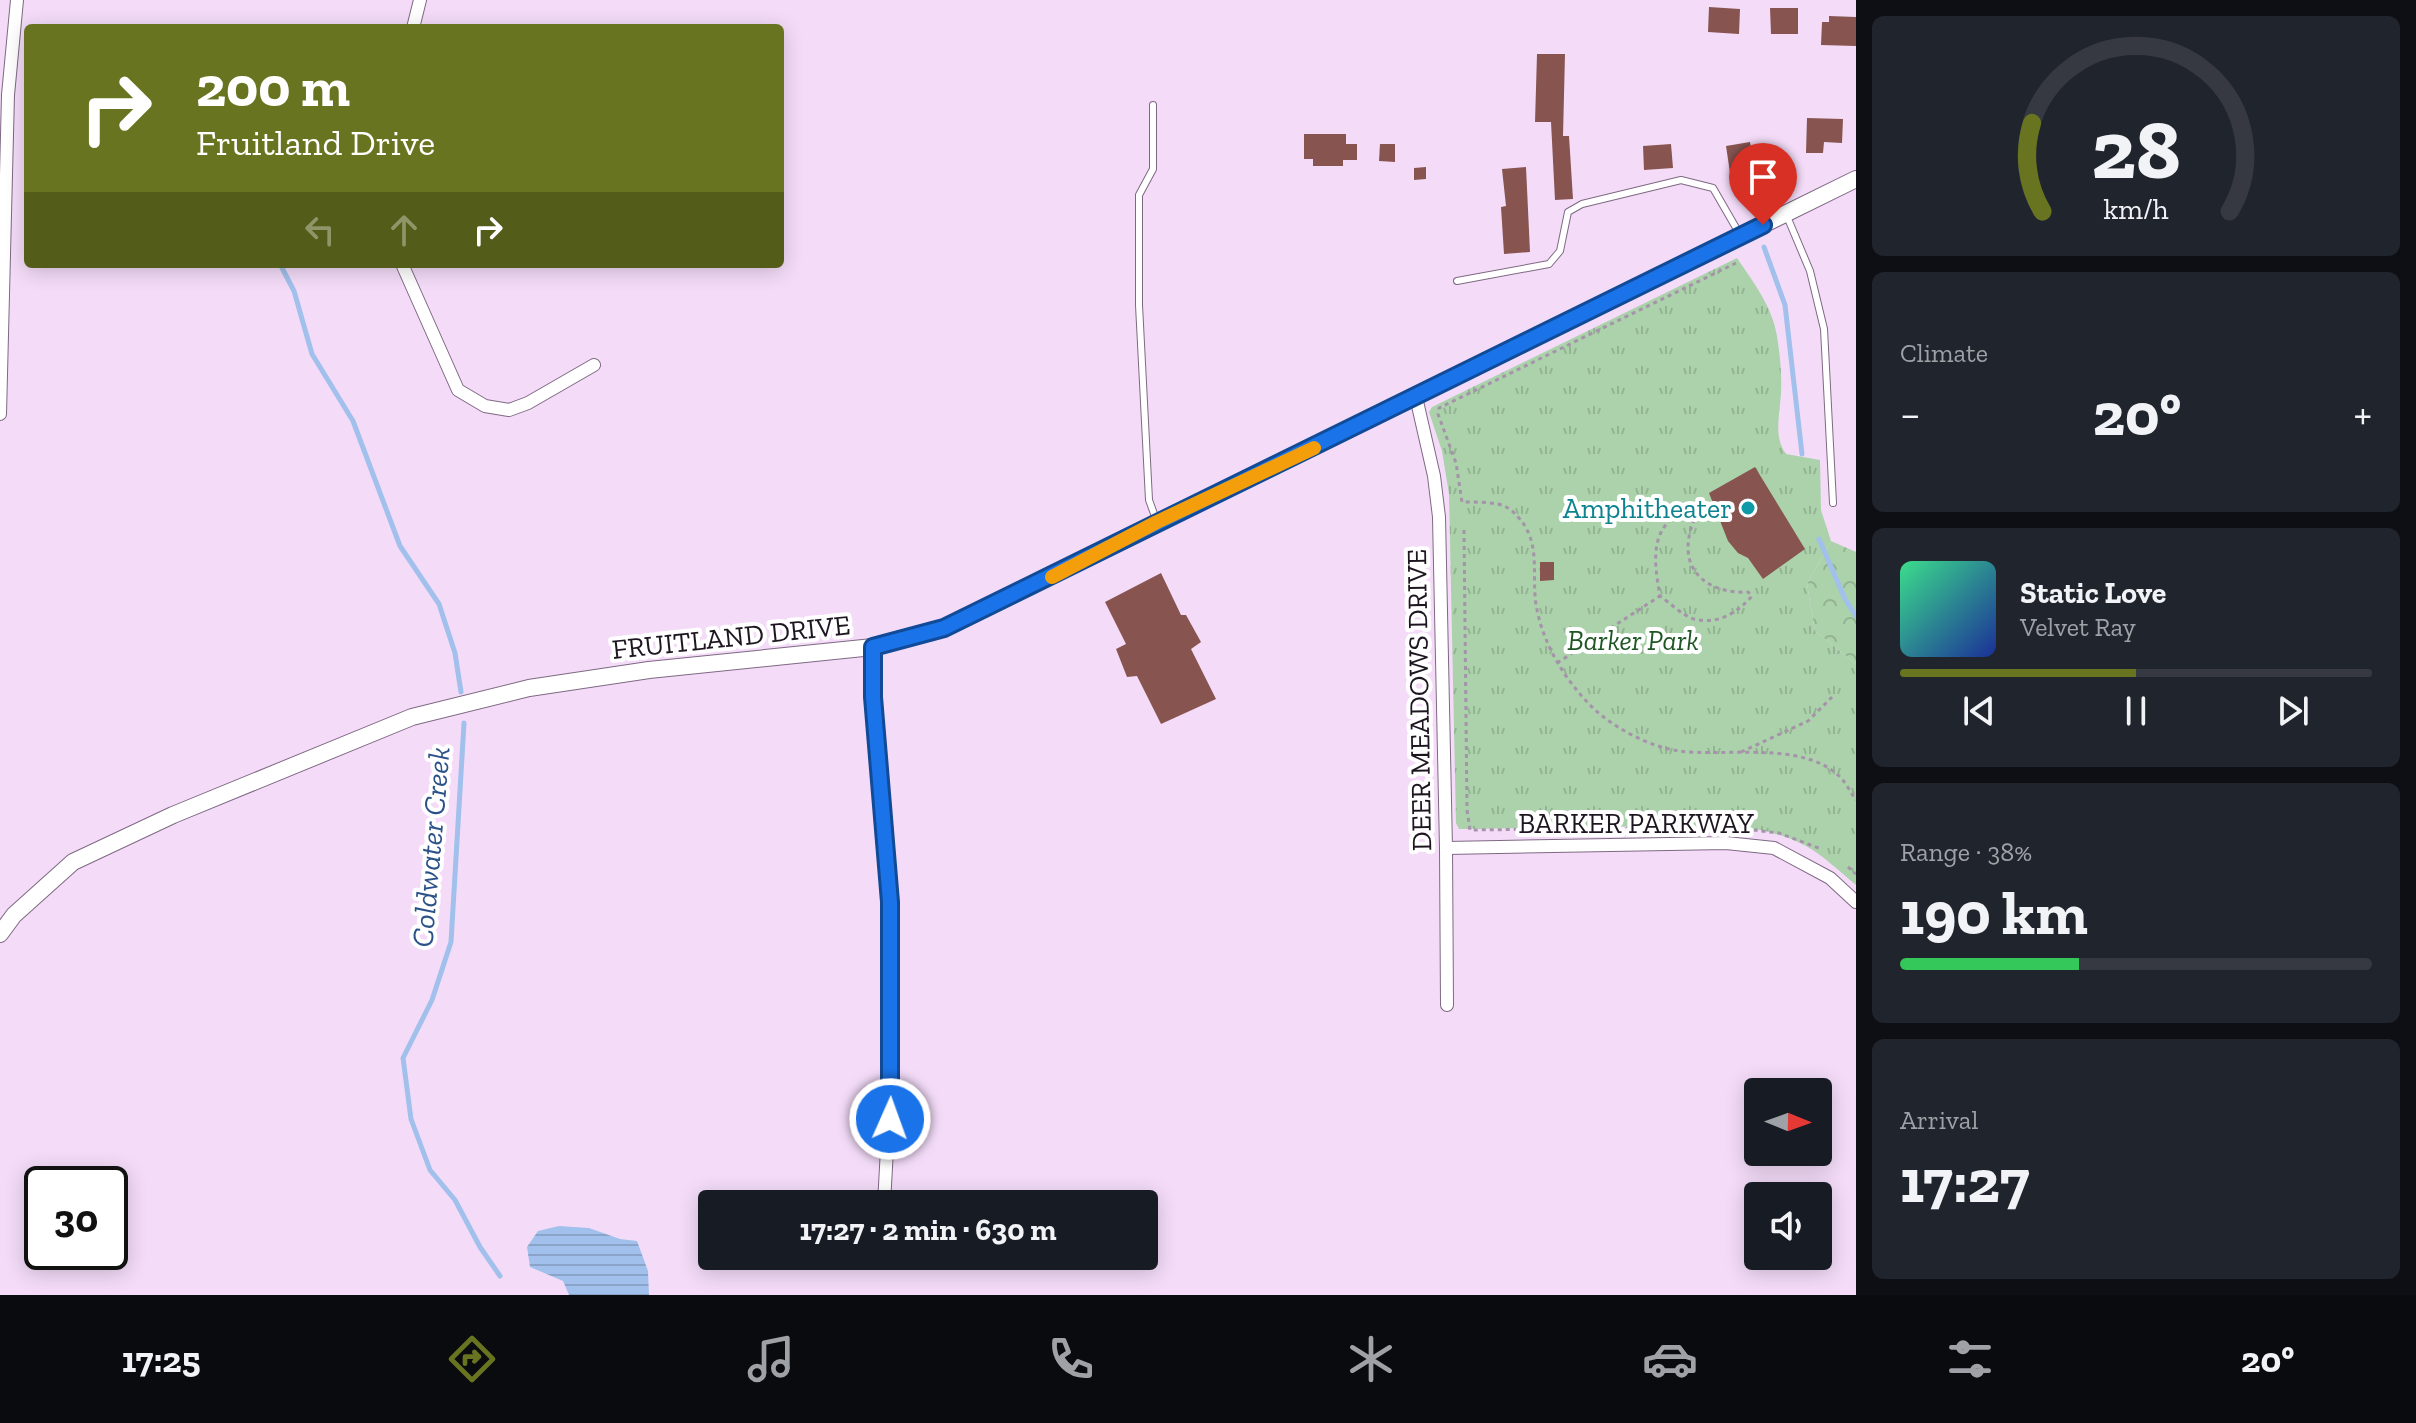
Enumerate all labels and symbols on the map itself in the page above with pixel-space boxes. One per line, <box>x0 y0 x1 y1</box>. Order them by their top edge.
pin <box>1729 143 1797 225</box>
place label: Amphitheater <box>1563 492 1732 525</box>
marker: Amphitheater <box>1739 499 1757 517</box>
street label: DEER MEADOWS DRIVE <box>1400 549 1438 851</box>
street label: FRUITLAND DRIVE <box>610 608 852 666</box>
park label: Barker Park <box>1567 624 1699 657</box>
water label: Coldwater Creek <box>404 745 458 949</box>
street label: BARKER PARKWAY <box>1518 807 1755 840</box>
position arrow <box>848 1077 932 1161</box>
north arrow <box>1744 1078 1832 1166</box>
speed limit sign: 30 <box>24 1166 128 1270</box>

